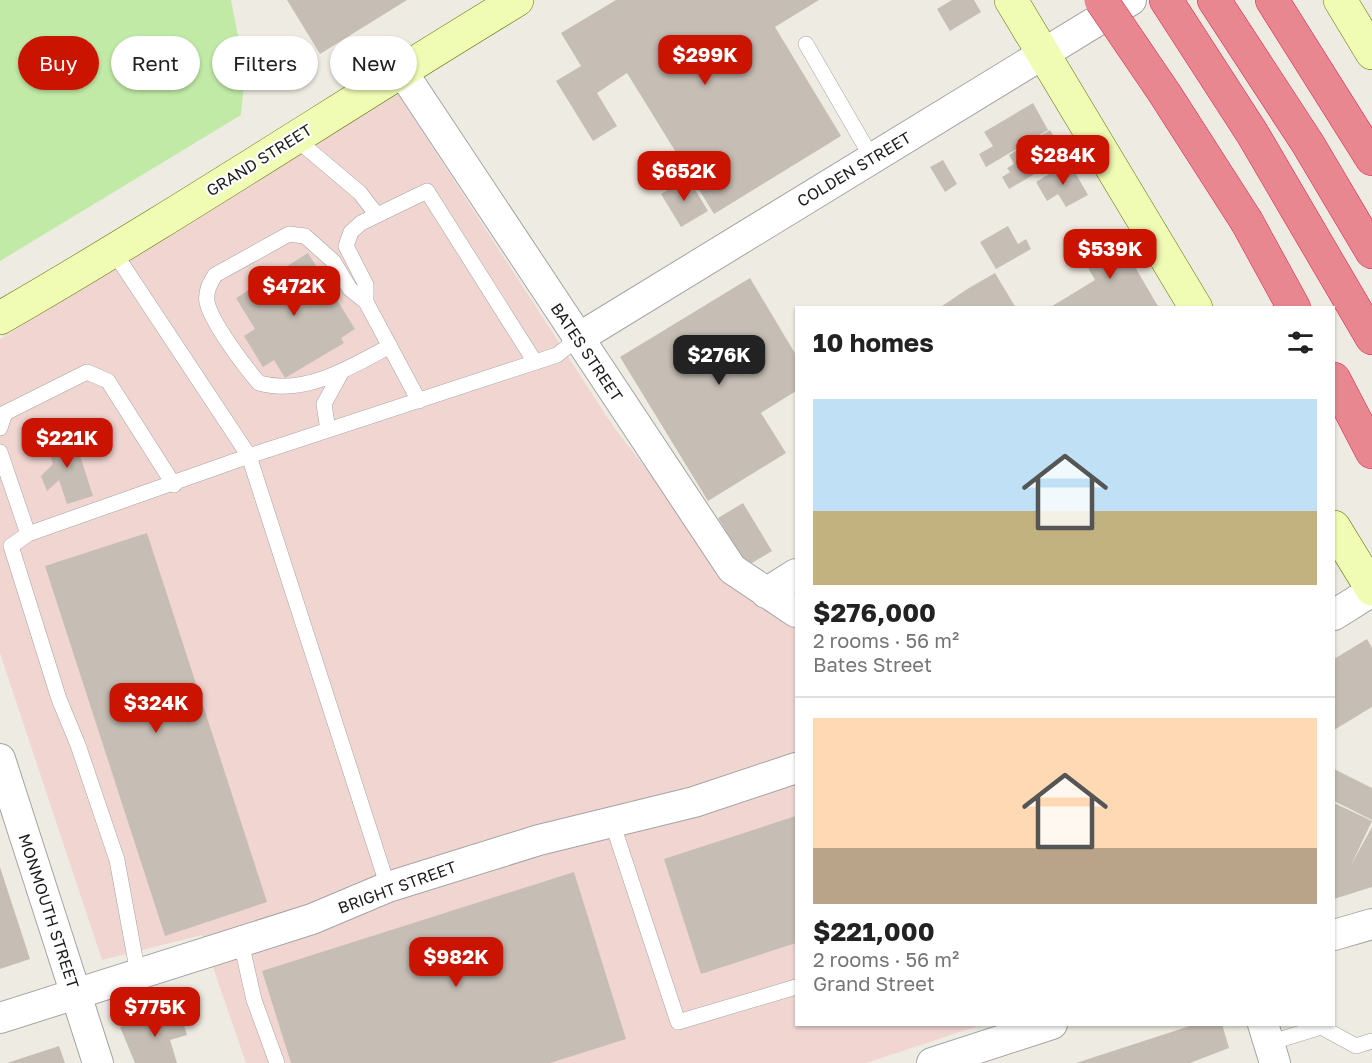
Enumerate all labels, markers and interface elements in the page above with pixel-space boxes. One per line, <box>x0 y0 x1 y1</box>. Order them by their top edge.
pin: $299K <box>663 35 747 86</box>
chip: Buy <box>18 36 99 90</box>
chip: Rent <box>111 36 200 90</box>
chip: Filters <box>212 36 318 90</box>
chip: New <box>330 36 417 90</box>
text: $299K <box>672 42 738 66</box>
street label: GRAND STREET <box>203 119 316 200</box>
street label: COLDEN STREET <box>793 127 915 211</box>
pin: $284K <box>1021 135 1105 186</box>
text: $284K <box>1030 142 1096 166</box>
pin: $652K <box>642 151 726 202</box>
text: $652K <box>652 158 717 182</box>
pin: $539K <box>1068 229 1152 280</box>
text: $539K <box>1078 236 1143 260</box>
pin: $472K <box>252 266 336 317</box>
text: $472K <box>262 273 326 297</box>
street label: BATES STREET <box>547 299 627 405</box>
icon: filters <box>1284 326 1317 359</box>
text: 10 homes <box>813 327 934 358</box>
pin: $276K <box>677 335 761 386</box>
text: $276K <box>687 342 751 366</box>
pin: $221K <box>25 418 109 469</box>
text: $221K <box>36 425 98 449</box>
icon: home <box>1011 438 1119 546</box>
text: $276,000 <box>813 597 936 628</box>
text: 2 rooms · 56 m² <box>813 628 959 652</box>
text: Bates Street <box>813 652 932 676</box>
pin: $324K <box>114 683 198 734</box>
text: $324K <box>124 690 188 714</box>
icon: home <box>1011 757 1119 865</box>
street label: MONMOUTH STREET <box>15 831 84 991</box>
street label: BRIGHT STREET <box>335 856 459 918</box>
text: $221,000 <box>813 916 935 947</box>
pin: $982K <box>414 937 498 988</box>
text: $982K <box>423 944 489 968</box>
text: 2 rooms · 56 m² <box>813 947 959 971</box>
text: Grand Street <box>813 971 935 995</box>
pin: $775K <box>113 987 197 1038</box>
text: $775K <box>124 994 186 1018</box>

